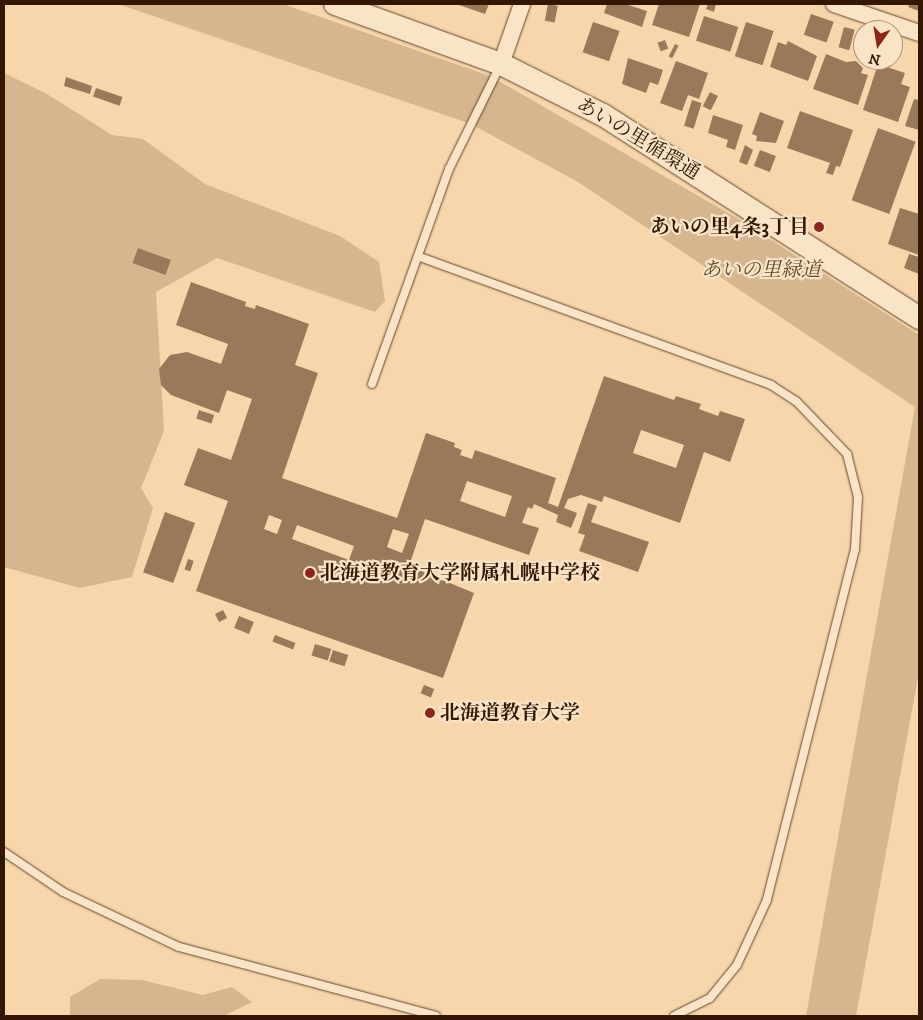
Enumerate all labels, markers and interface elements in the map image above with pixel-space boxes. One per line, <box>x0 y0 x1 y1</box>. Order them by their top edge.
north arrow <box>853 20 903 70</box>
text: N <box>867 49 882 69</box>
street label: あいの里循環通 <box>572 93 704 185</box>
place label: あいの里4条3丁目 <box>650 215 809 239</box>
marker: あいの里4条3丁目 <box>813 221 825 233</box>
park label: あいの里緑道 <box>701 258 821 282</box>
place label: 北海道教育大学附属札幌中学校 <box>320 561 600 585</box>
marker: 北海道教育大学附属札幌中学校 <box>304 567 316 579</box>
place label: 北海道教育大学 <box>440 701 580 725</box>
marker: 北海道教育大学 <box>424 707 436 719</box>

